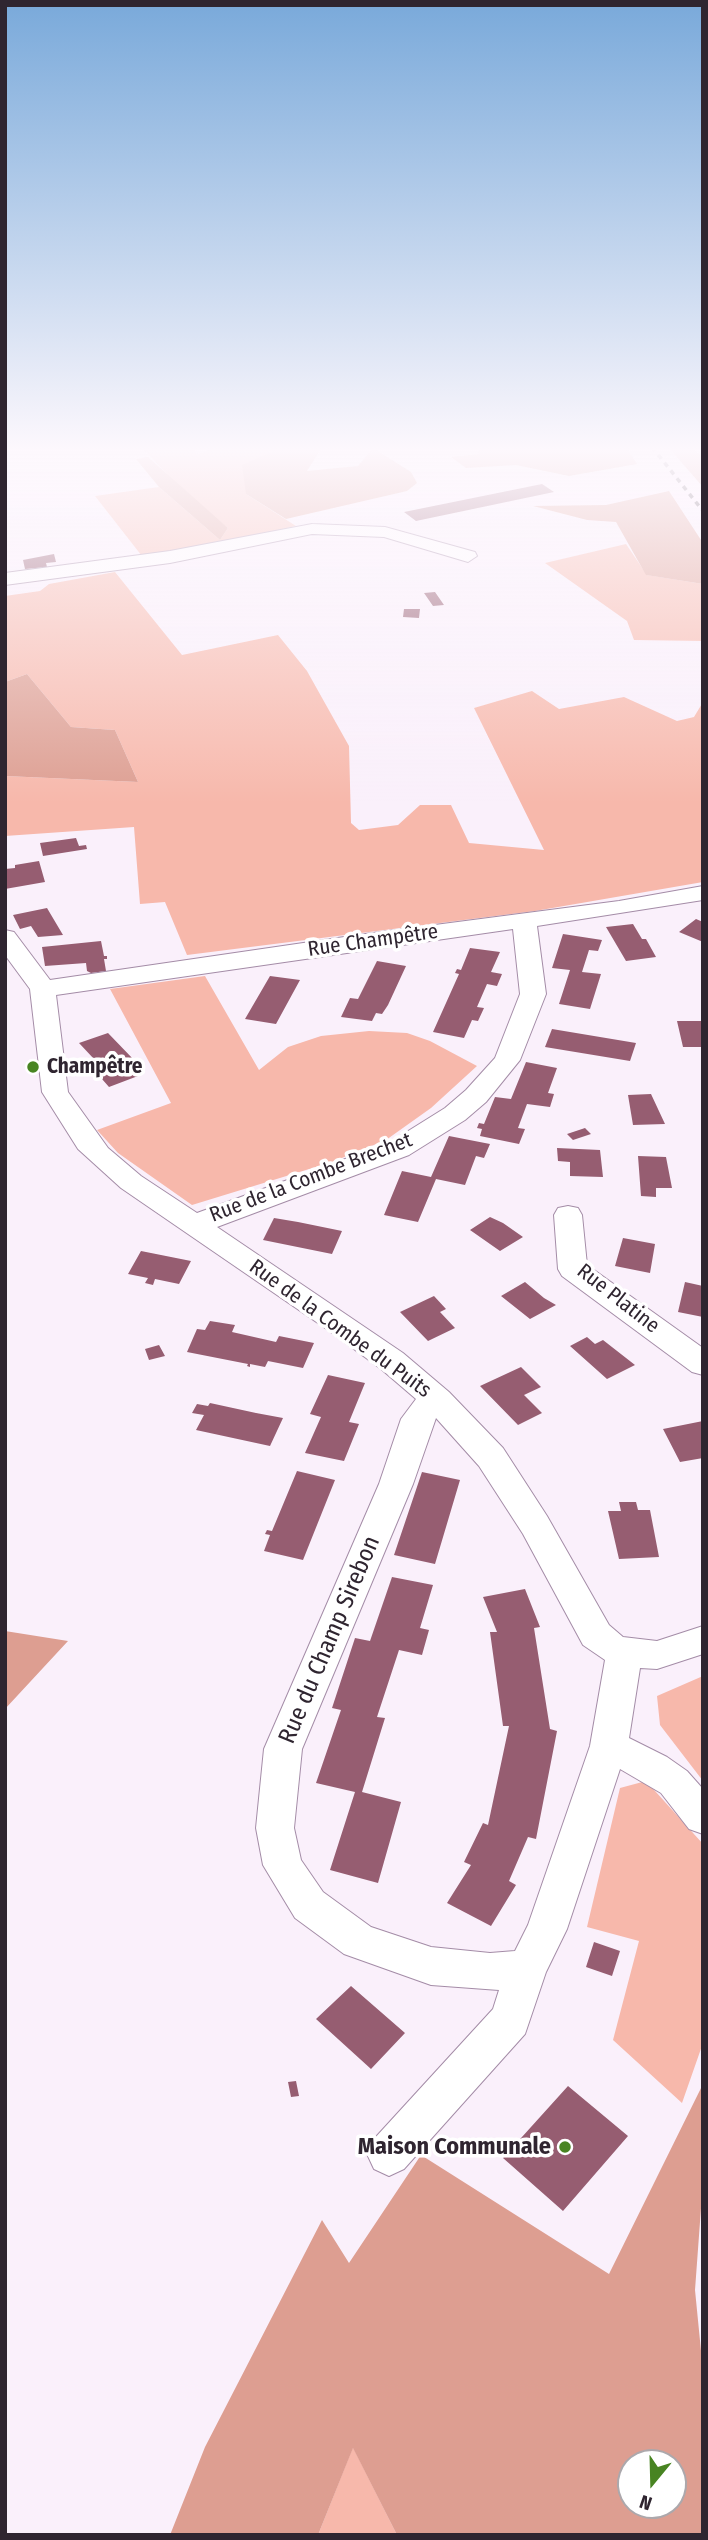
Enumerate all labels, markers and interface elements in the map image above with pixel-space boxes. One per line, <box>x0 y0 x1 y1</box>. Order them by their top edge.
street label: Rue Champêtre <box>306 919 440 963</box>
place label: Champêtre <box>47 1054 142 1080</box>
marker: Champêtre <box>25 1059 41 1075</box>
street label: Rue de la Combe Brechet <box>206 1128 416 1228</box>
street label: Rue de la Combe du Puits <box>244 1255 436 1403</box>
street label: Rue Platine <box>572 1259 664 1339</box>
street label: Rue du Champ Sirebon <box>273 1532 387 1748</box>
place label: Maison Communale <box>358 2133 551 2161</box>
marker: Maison Communale <box>557 2139 573 2155</box>
north arrow <box>617 2449 687 2519</box>
text: N <box>637 2490 655 2515</box>

